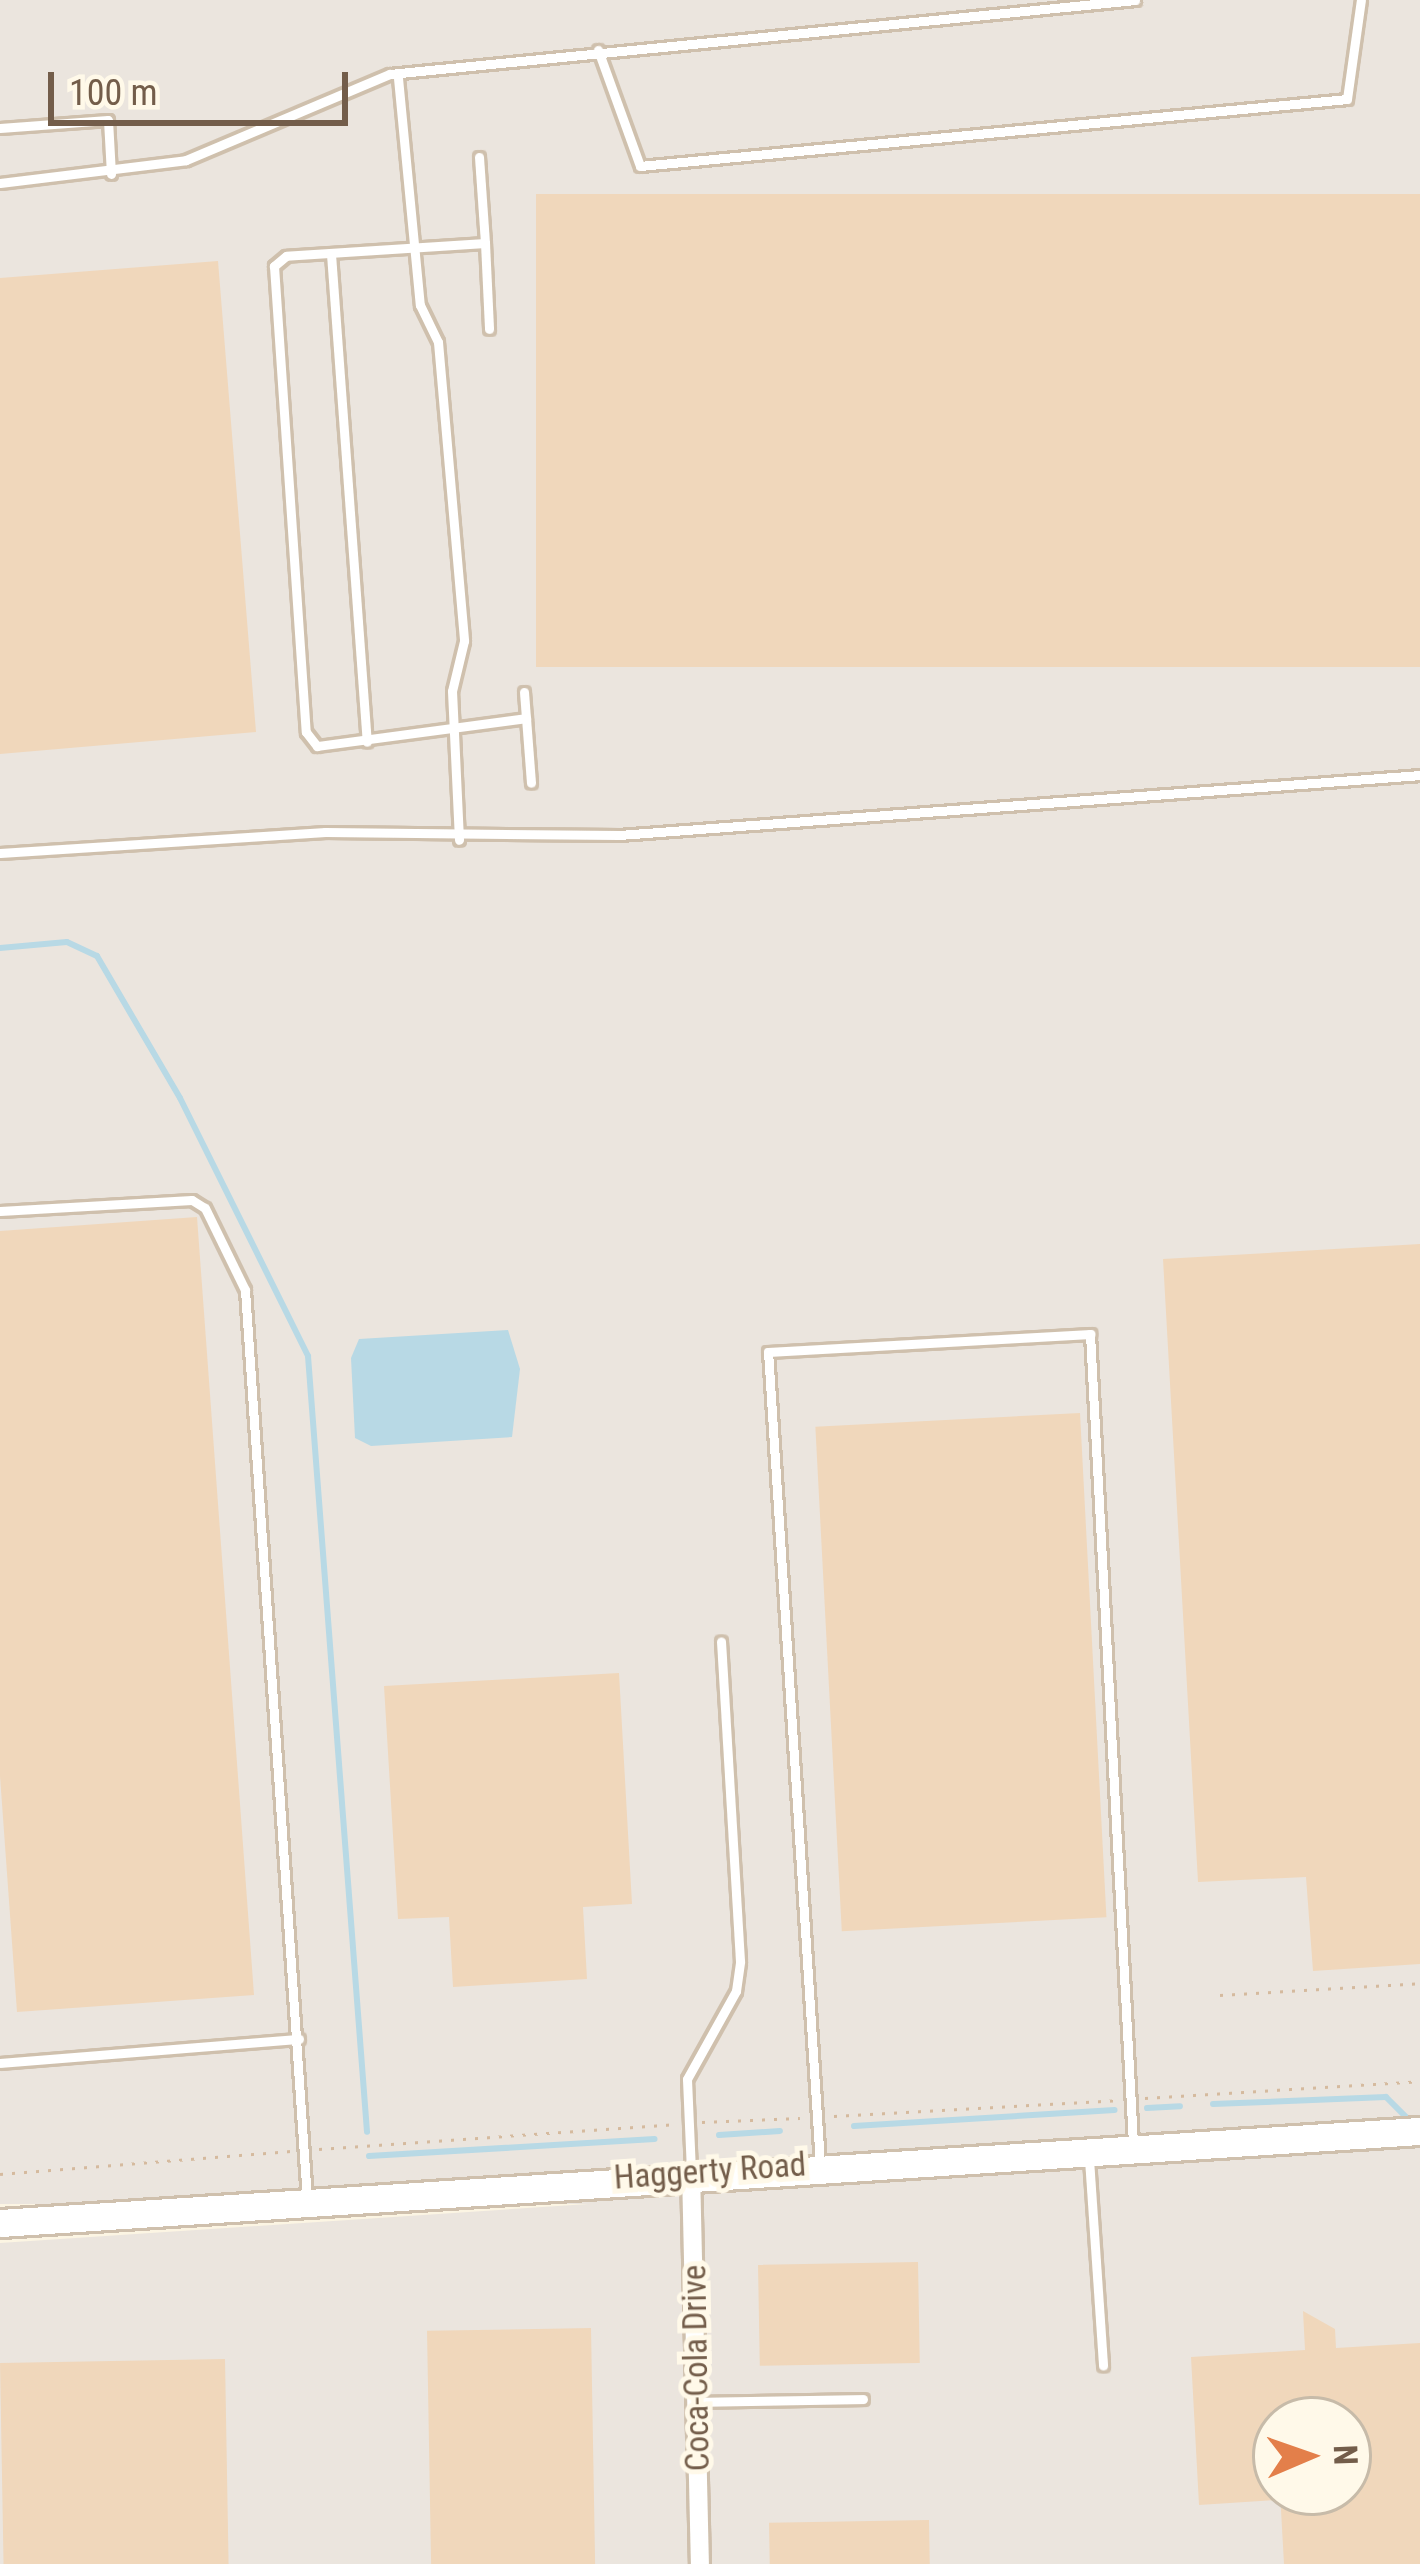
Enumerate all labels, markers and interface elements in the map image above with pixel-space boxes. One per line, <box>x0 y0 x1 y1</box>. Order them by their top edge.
scale bar <box>54 48 354 122</box>
text: 100 m <box>69 72 158 114</box>
street label: Haggerty Road <box>613 2145 807 2197</box>
street label: Coca-Cola Drive <box>674 2264 718 2472</box>
north arrow <box>1252 2396 1372 2516</box>
text: N <box>1326 2444 1365 2466</box>

